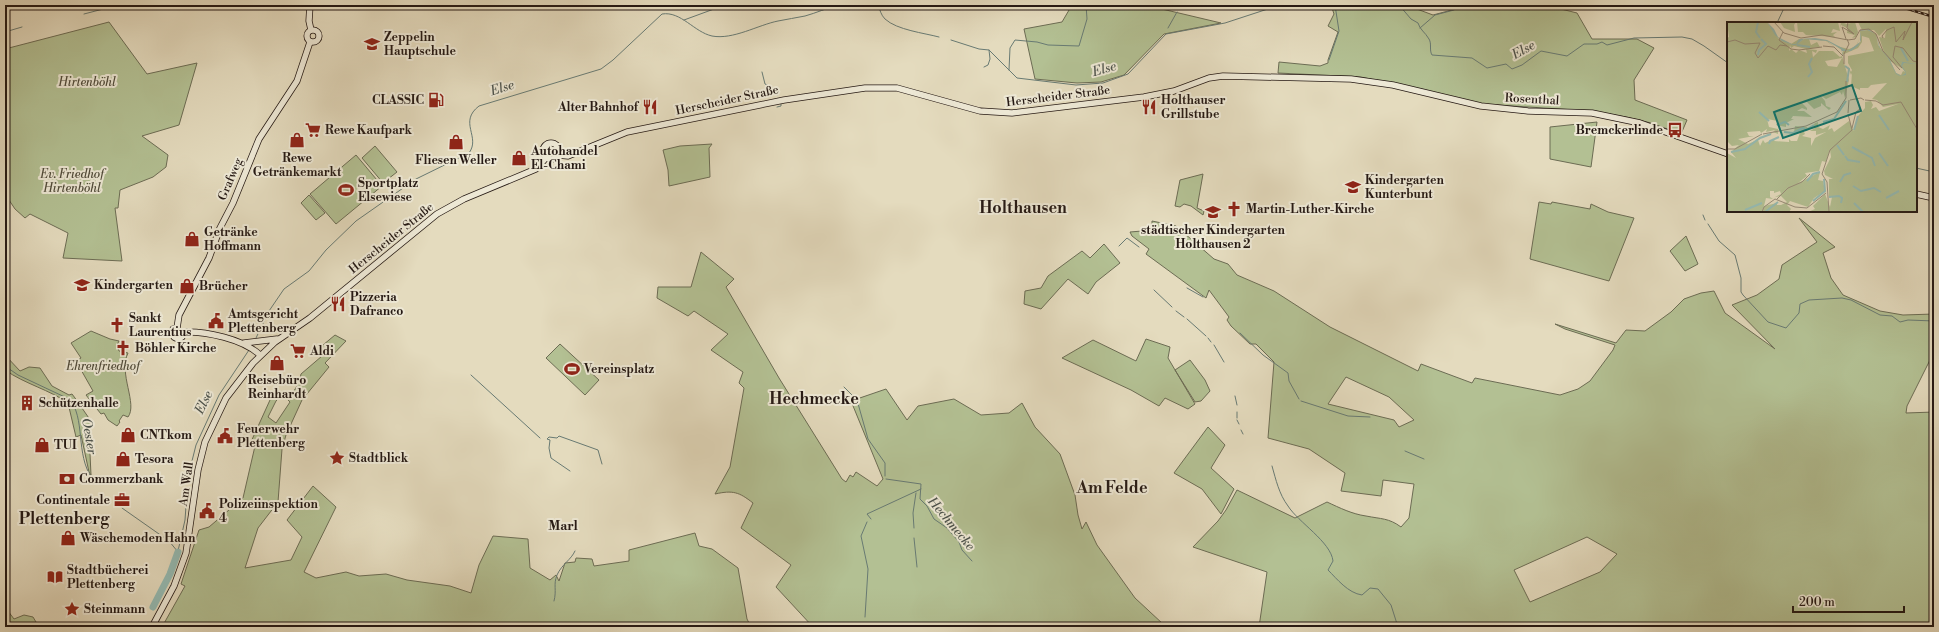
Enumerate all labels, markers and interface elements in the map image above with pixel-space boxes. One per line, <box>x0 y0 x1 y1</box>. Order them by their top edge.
inset map <box>1727 22 1917 212</box>
place label: Zeppelin Hauptschule <box>384 30 457 59</box>
school or university icon: Zeppelin Hauptschule <box>363 35 381 53</box>
water label: Else <box>1508 37 1538 63</box>
water label: Else <box>1090 58 1118 80</box>
park label: Hirtenböhl <box>57 75 116 90</box>
water label: Else <box>488 77 516 99</box>
street label: Herscheider Straße <box>674 82 780 119</box>
street label: Herscheider Straße <box>1005 83 1111 110</box>
fuel station icon: CLASSIC <box>427 91 445 109</box>
street label: Rosenthal <box>1504 91 1560 108</box>
place label: CLASSIC <box>372 93 424 108</box>
place label: Holthauser Grillstube <box>1161 93 1225 122</box>
restaurant icon: Alter Bahnhof <box>641 98 659 116</box>
restaurant icon: Holthauser Grillstube <box>1140 98 1158 116</box>
place label: Alter Bahnhof <box>557 100 640 115</box>
supermarket icon: Rewe Kaufpark <box>304 121 322 139</box>
bus stop icon: Bremckerlinde <box>1666 121 1684 139</box>
place label: Rewe Kaufpark <box>325 123 413 138</box>
place label: Bremckerlinde <box>1576 123 1664 138</box>
shop icon: Rewe Getränkemarkt <box>288 131 306 149</box>
shop icon: Fliesen Weller <box>447 133 465 151</box>
place label: Autohandel El-Chami <box>530 144 598 173</box>
shop icon: Autohandel El-Chami <box>510 149 528 167</box>
place label: Rewe Getränkemarkt <box>253 151 342 180</box>
place label: Fliesen Weller <box>415 153 497 168</box>
street label: Grafweg <box>215 155 246 203</box>
park label: Ev. Friedhof Hirtenböhl <box>39 167 107 196</box>
place label: Kindergarten Kunterbunt <box>1365 173 1444 202</box>
place label: Sportplatz Elsewiese <box>358 176 418 205</box>
school or university icon: Kindergarten Kunterbunt <box>1344 178 1362 196</box>
sports icon: Sportplatz Elsewiese <box>337 181 355 199</box>
district label: Holthausen <box>979 198 1067 218</box>
street label: Herscheider Straße <box>346 200 437 277</box>
church icon: Martin-Luther-Kirche <box>1225 200 1243 218</box>
place label: Martin-Luther-Kirche <box>1246 202 1375 217</box>
school or university icon: städtischer Kindergarten Holthausen 2 <box>1204 203 1222 221</box>
place label: städtischer Kindergarten Holthausen 2 <box>1141 223 1286 252</box>
place label: Getränke Hoffmann <box>204 225 262 254</box>
shop icon: Getränke Hoffmann <box>183 230 201 248</box>
school or university icon: Kindergarten <box>73 276 91 294</box>
shop icon: Brücher <box>178 277 196 295</box>
place label: Kindergarten <box>94 278 173 293</box>
place label: Brücher <box>199 279 248 294</box>
place label: Pizzeria Dafranco <box>350 290 403 319</box>
restaurant icon: Pizzeria Dafranco <box>329 295 347 313</box>
place label: Amtsgericht Plettenberg <box>227 307 299 336</box>
place label: Sankt Laurentius <box>129 311 191 340</box>
public building icon: Amtsgericht Plettenberg <box>207 312 225 330</box>
church icon: Sankt Laurentius <box>108 316 126 334</box>
church icon: Böhler Kirche <box>114 339 132 357</box>
place label: Böhler Kirche <box>135 341 217 356</box>
supermarket icon: Aldi <box>289 342 307 360</box>
place label: Aldi <box>309 344 334 359</box>
shop icon: Reisebüro Reinhardt <box>268 354 286 372</box>
park label: Ehrenfriedhof <box>65 359 143 374</box>
sports icon: Vereinsplatz <box>563 360 581 378</box>
place label: Vereinsplatz <box>583 362 655 377</box>
place label: Reisebüro Reinhardt <box>248 373 307 402</box>
water label: Else <box>191 388 216 418</box>
district label: Hechmecke <box>769 389 859 409</box>
building icon: Schützenhalle <box>18 394 36 412</box>
place label: Schützenhalle <box>39 396 119 411</box>
water label: Oester <box>78 417 100 456</box>
place label: Feuerwehr Plettenberg <box>237 422 306 451</box>
shop icon: CNTkom <box>119 426 137 444</box>
public building icon: Feuerwehr Plettenberg <box>216 427 234 445</box>
place label: CNTkom <box>140 428 192 443</box>
shop icon: TUI <box>33 436 51 454</box>
place label: TUI <box>54 438 77 453</box>
place icon: Stadtblick <box>328 449 346 467</box>
shop icon: Tesora <box>114 450 132 468</box>
place label: Stadtblick <box>349 451 409 466</box>
place label: Tesora <box>135 452 174 467</box>
street label: Am Wall <box>176 461 197 508</box>
bank icon: Commerzbank <box>58 470 76 488</box>
place label: Commerzbank <box>79 472 164 487</box>
district label: Am Felde <box>1076 478 1148 498</box>
office icon: Continentale <box>113 491 131 509</box>
place label: Continentale <box>36 493 111 508</box>
water label: Hechmecke <box>924 493 978 554</box>
place label: Polizeiinspektion 4 <box>219 497 318 526</box>
public building icon: Polizeiinspektion 4 <box>198 502 216 520</box>
district label: Plettenberg <box>19 509 110 529</box>
district label: Marl <box>548 518 579 534</box>
shop icon: Wäschemoden Hahn <box>59 529 77 547</box>
place label: Wäschemoden Hahn <box>79 531 196 546</box>
place label: Stadtbücherei Plettenberg <box>67 563 149 592</box>
library icon: Stadtbücherei Plettenberg <box>46 568 64 586</box>
scale bar <box>1793 588 1904 614</box>
text: 200 m <box>1799 595 1835 610</box>
place icon: Steinmann <box>63 600 81 618</box>
place label: Steinmann <box>84 602 146 617</box>

